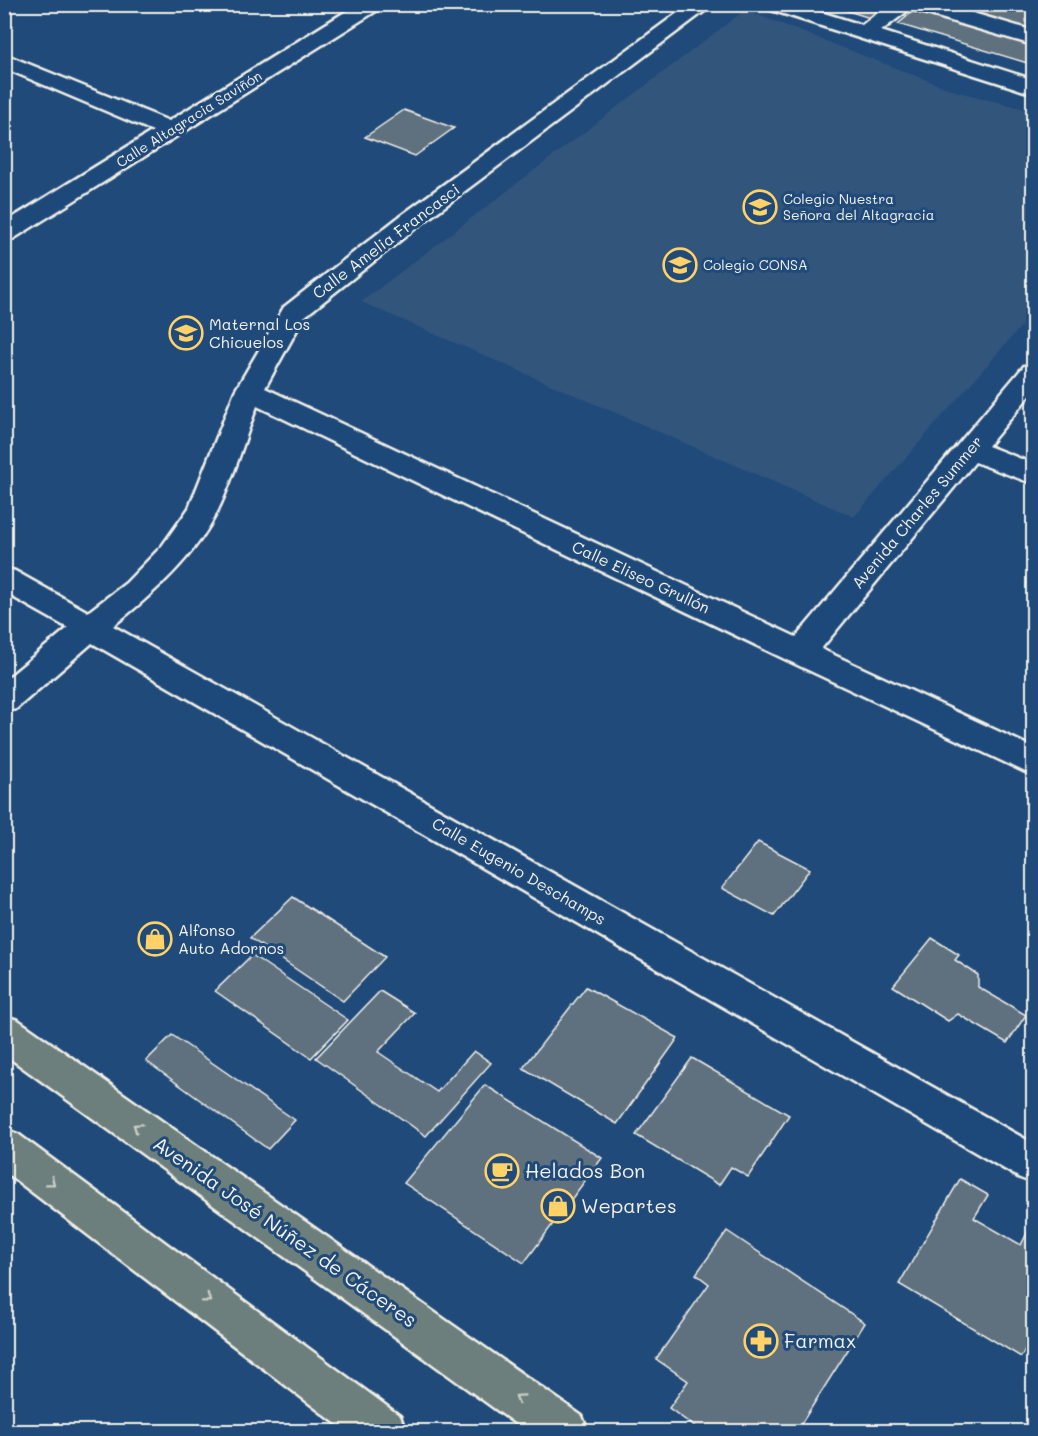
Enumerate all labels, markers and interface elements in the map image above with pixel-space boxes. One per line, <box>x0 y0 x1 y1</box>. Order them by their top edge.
street label: Calle Altagracia Saviñón <box>112 66 265 171</box>
street label: Calle Amelia Francasci <box>308 178 464 303</box>
school or university icon: Colegio Nuestra Señora del Altagracia <box>742 189 778 225</box>
place label: Colegio Nuestra Señora del Altagracia <box>783 189 935 224</box>
school or university icon: Colegio CONSA <box>662 247 698 283</box>
place label: Colegio CONSA <box>703 255 808 274</box>
place label: Maternal Los Chicuelos <box>209 313 310 352</box>
school or university icon: Maternal Los Chicuelos <box>168 315 204 351</box>
street label: Avenida Charles Summer <box>846 431 987 592</box>
street label: Calle Eliseo Grullón <box>569 535 714 618</box>
street label: Calle Eugenio Deschamps <box>429 812 610 929</box>
place label: Alfonso Auto Adornos <box>178 919 284 958</box>
shop icon: Alfonso Auto Adornos <box>137 921 173 957</box>
one-way arrow <box>133 1123 144 1134</box>
street label: Avenida José Núñez de Cáceres <box>149 1130 422 1332</box>
cafe icon: Helados Bon <box>484 1153 520 1189</box>
place label: Helados Bon <box>525 1157 645 1183</box>
one-way arrow <box>45 1174 56 1185</box>
shop icon: Wepartes <box>540 1188 576 1224</box>
place label: Wepartes <box>581 1192 677 1218</box>
one-way arrow <box>201 1292 212 1303</box>
pharmacy icon: Farmax <box>743 1323 779 1359</box>
place label: Farmax <box>784 1327 856 1353</box>
one-way arrow <box>514 1394 525 1405</box>

